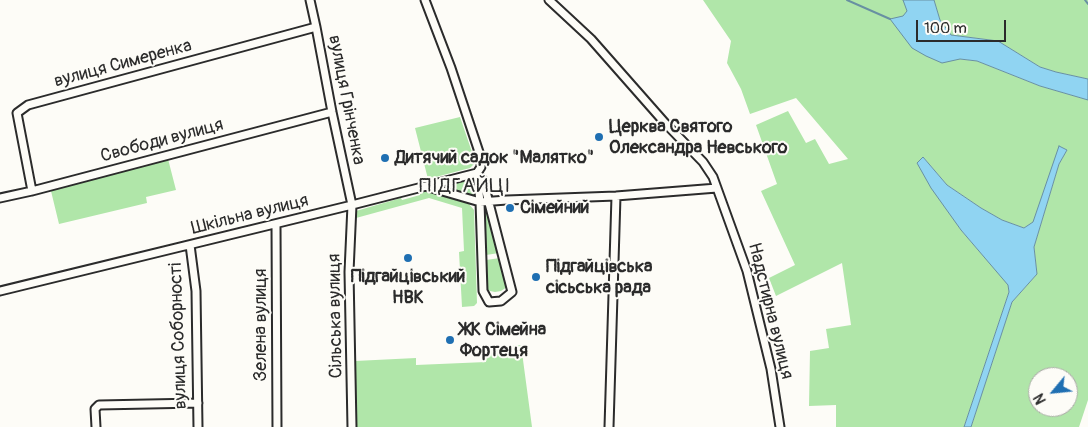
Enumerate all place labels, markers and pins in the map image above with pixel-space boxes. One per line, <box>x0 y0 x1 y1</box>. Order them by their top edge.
place label: Церква Святого Олександра Невського <box>609 116 787 158</box>
marker: Церква Святого Олександра Невського <box>593 131 605 143</box>
place label: Дитячий садок "Малятко" <box>395 147 594 169</box>
marker: Дитячий садок "Малятко" <box>379 152 391 164</box>
place label: Сімейний <box>520 197 589 219</box>
marker: Сімейний <box>504 202 516 214</box>
marker: Підгайцівський НВК <box>402 252 414 264</box>
place label: Підгайцівська сісьська рада <box>546 256 652 298</box>
place label: Підгайцівський НВК <box>351 266 465 308</box>
marker: Підгайцівська сісьська рада <box>530 271 542 283</box>
place label: ЖК Сімейна Фортеця <box>460 319 546 362</box>
marker: ЖК Сімейна Фортеця <box>444 334 456 346</box>

